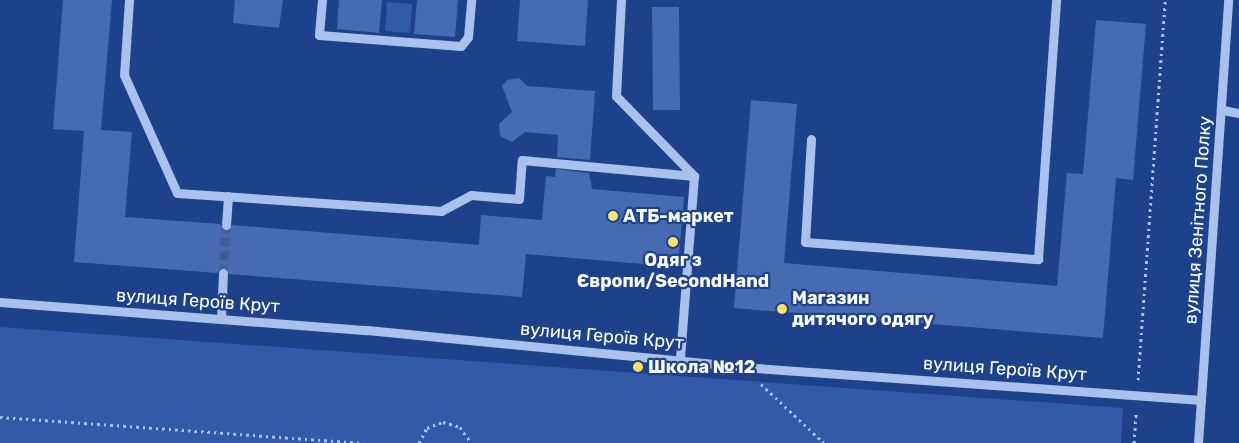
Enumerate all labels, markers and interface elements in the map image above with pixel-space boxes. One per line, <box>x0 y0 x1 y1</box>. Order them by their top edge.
street label: вулиця Зенітного Полку <box>1180 115 1216 325</box>
place label: АТБ-маркет <box>623 205 734 227</box>
marker: АТБ-маркет <box>607 210 619 222</box>
marker: Одяг з Європи/SecondHand <box>667 236 679 248</box>
place label: Одяг з Європи/SecondHand <box>577 250 769 292</box>
street label: вулиця Героїв Крут <box>115 284 281 318</box>
place label: Магазин дитячого одягу <box>792 288 933 330</box>
marker: Магазин дитячого одягу <box>776 303 788 315</box>
street label: вулиця Героїв Крут <box>519 318 685 354</box>
street label: вулиця Героїв Крут <box>922 352 1088 386</box>
place label: Школа №12 <box>648 356 755 378</box>
marker: Школа №12 <box>632 361 644 373</box>

